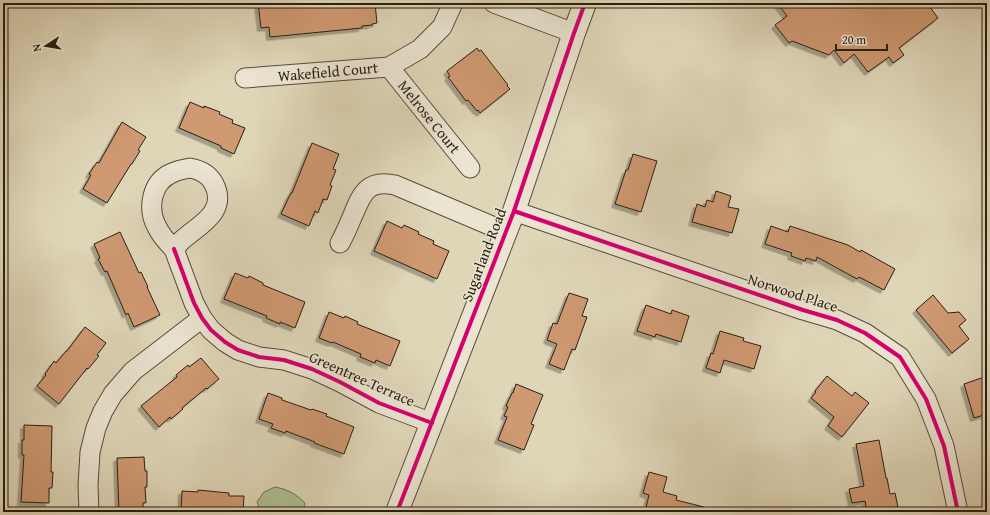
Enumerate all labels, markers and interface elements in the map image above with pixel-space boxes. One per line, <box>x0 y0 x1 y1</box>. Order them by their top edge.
north arrow <box>26 26 66 66</box>
scale bar <box>836 26 887 52</box>
text: 20 m <box>842 31 866 48</box>
text: N <box>27 42 45 53</box>
street label: Wakefield Court <box>277 57 380 86</box>
street label: Melrose Court <box>393 76 466 158</box>
street label: Sugarland Road <box>456 205 511 305</box>
street label: Norwood Place <box>745 268 841 317</box>
street label: Greentree Terrace <box>306 346 418 411</box>

